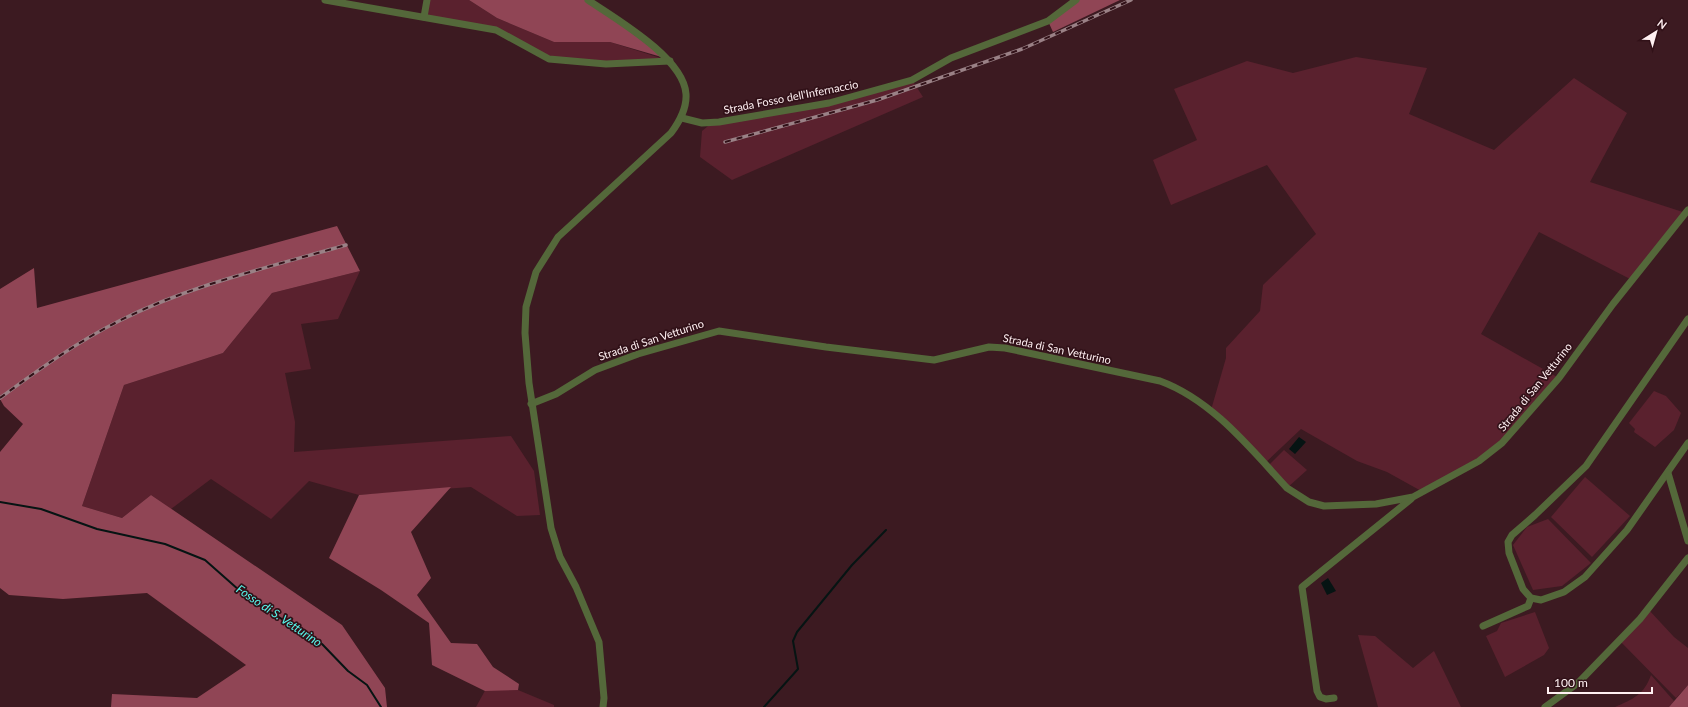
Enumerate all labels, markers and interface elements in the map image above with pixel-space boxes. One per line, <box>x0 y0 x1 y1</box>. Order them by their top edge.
north arrow <box>1636 12 1676 52</box>
text: N <box>1655 16 1670 31</box>
street label: Strada Fosso dell'Infernaccio <box>722 77 859 116</box>
street label: Strada di San Vetturino <box>596 316 705 363</box>
street label: Strada di San Vetturino <box>1002 331 1112 366</box>
street label: Strada di San Vetturino <box>1495 340 1574 434</box>
water label: Fosso di S. Vetturino <box>234 581 325 650</box>
scale bar <box>1548 669 1652 695</box>
text: 100 m <box>1554 675 1588 690</box>

